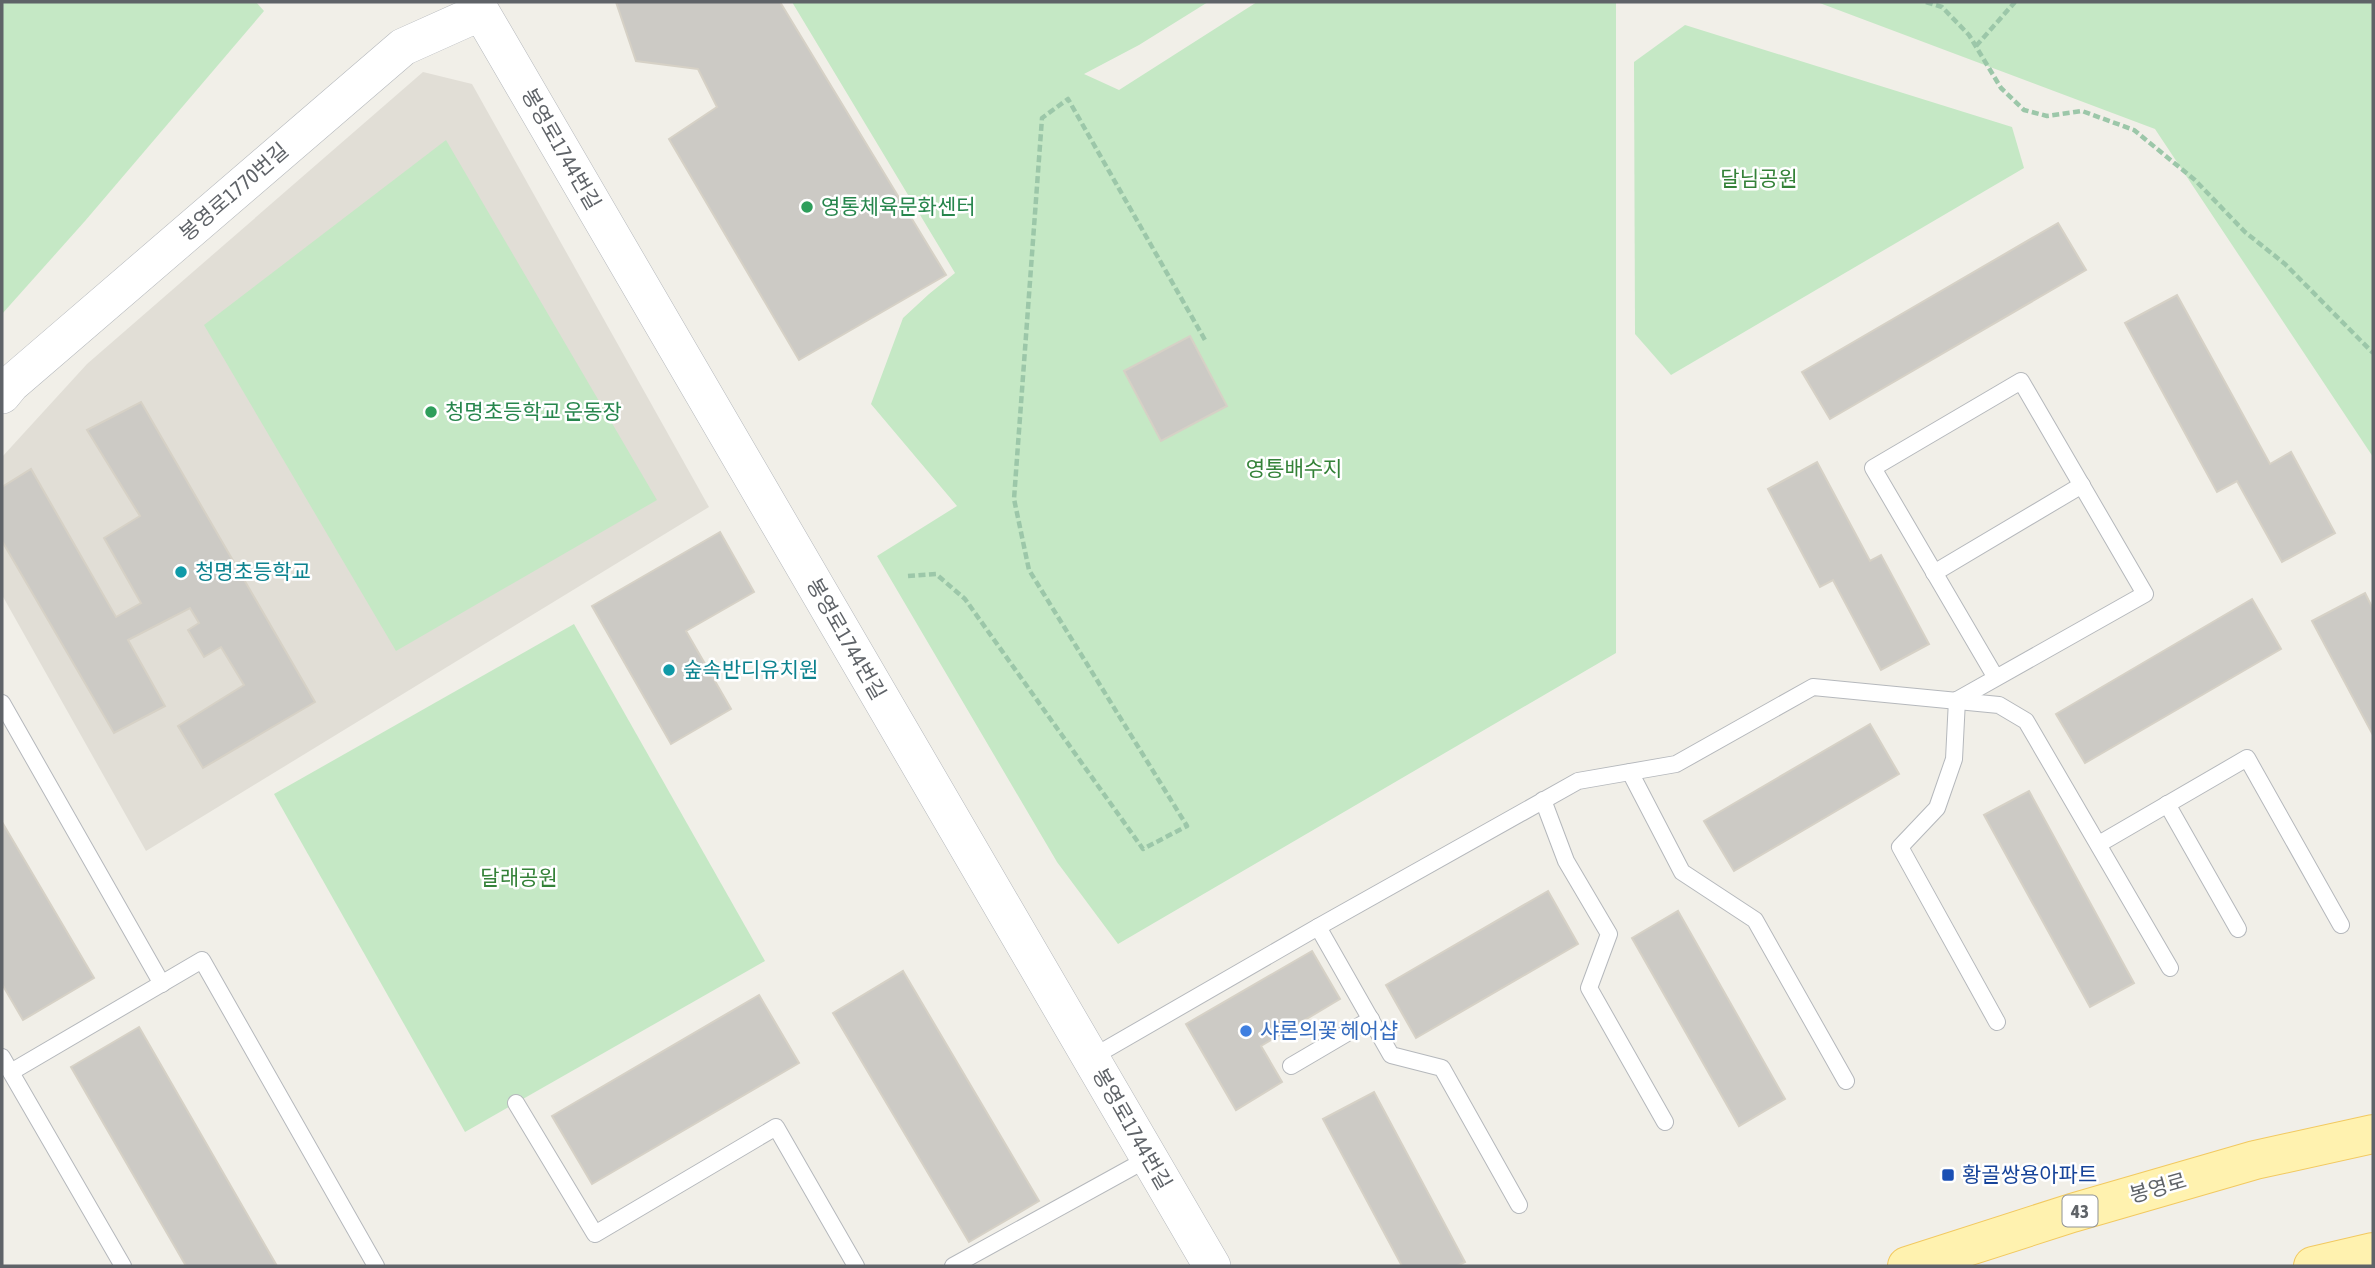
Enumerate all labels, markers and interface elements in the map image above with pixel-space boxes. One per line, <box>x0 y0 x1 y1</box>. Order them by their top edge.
street label: 봉영로1744번길 <box>517 84 606 213</box>
street label: 봉영로1770번길 <box>174 138 293 245</box>
park label: 달님공원 <box>1720 166 1798 190</box>
place label: 영통체육문화센터 <box>821 194 976 218</box>
marker: 영통체육문화센터 <box>799 199 815 215</box>
place label: 청명초등학교 운동장 <box>445 399 622 423</box>
marker: 청명초등학교 운동장 <box>423 404 439 420</box>
park label: 영통배수지 <box>1246 456 1342 480</box>
place label: 청명초등학교 <box>195 559 311 583</box>
marker: 청명초등학교 <box>173 564 189 580</box>
street label: 봉영로1744번길 <box>802 574 891 703</box>
place label: 숲속반디유치원 <box>683 657 818 681</box>
marker: 숲속반디유치원 <box>661 662 677 678</box>
park label: 달래공원 <box>480 865 558 889</box>
place label: 샤론의꽃 헤어샵 <box>1260 1018 1398 1042</box>
marker: 샤론의꽃 헤어샵 <box>1238 1023 1254 1039</box>
street label: 봉영로1744번길 <box>1088 1064 1177 1193</box>
place label: 황골쌍용아파트 <box>1962 1162 2097 1186</box>
marker: 황골쌍용아파트 <box>1940 1167 1956 1183</box>
street label: 봉영로 <box>2127 1168 2189 1207</box>
road number: 43 <box>2062 1196 2098 1226</box>

